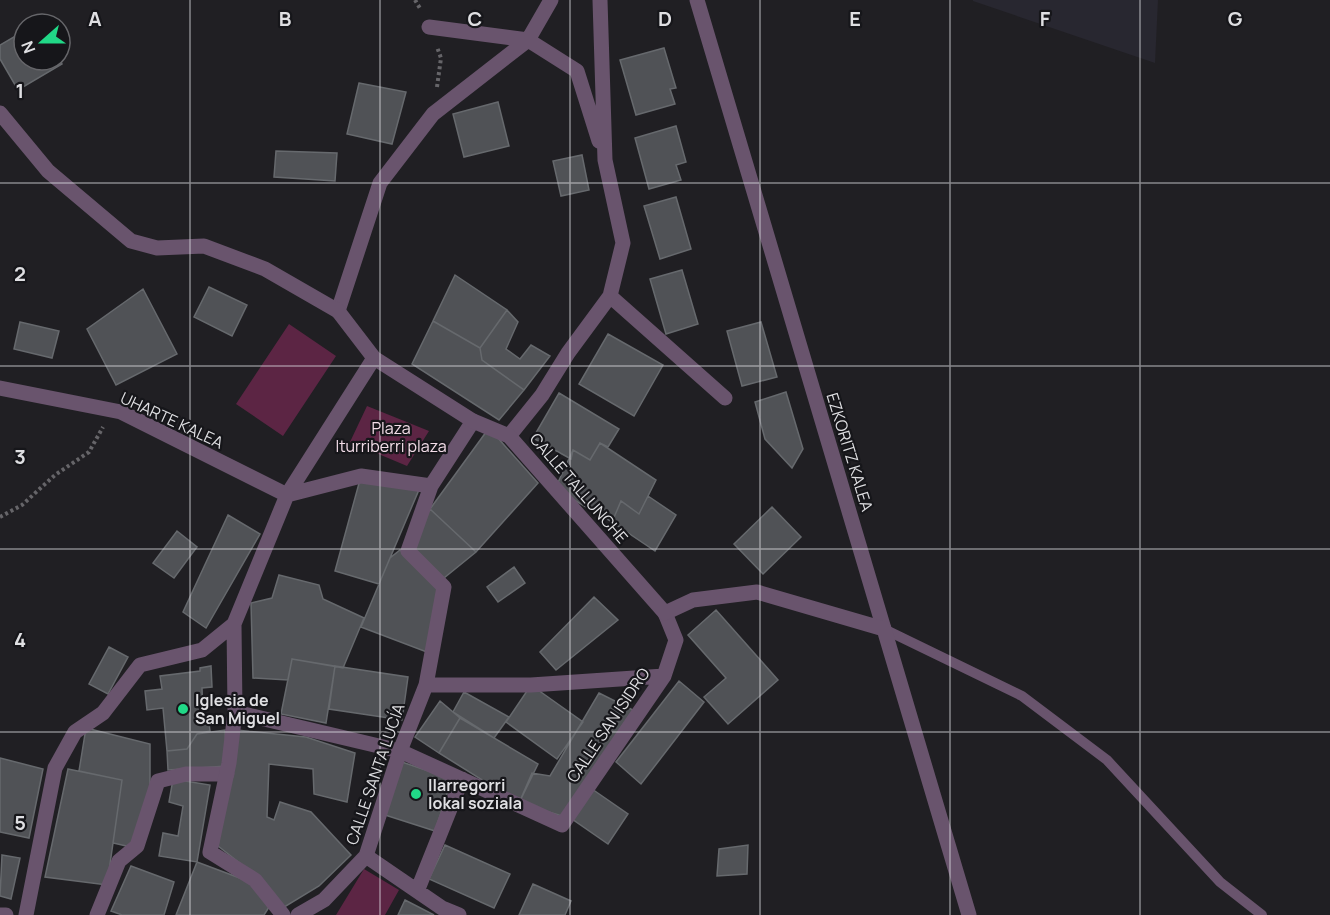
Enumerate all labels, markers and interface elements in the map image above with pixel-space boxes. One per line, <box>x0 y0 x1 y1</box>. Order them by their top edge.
text: A <box>88 5 102 32</box>
text: B <box>279 5 292 32</box>
text: C <box>468 5 482 32</box>
text: D <box>658 5 672 32</box>
text: E <box>849 5 861 32</box>
text: F <box>1040 5 1051 32</box>
text: G <box>1228 5 1243 32</box>
north arrow <box>12 12 72 72</box>
text: N <box>16 38 40 57</box>
text: 1 <box>16 77 24 104</box>
text: 2 <box>14 260 26 287</box>
street label: UHARTE KALEA <box>117 387 227 453</box>
street label: EZKORITZ KALEA <box>822 390 878 514</box>
park label: Plaza Iturriberri plaza <box>335 417 447 457</box>
street label: CALLE TALLUNCHE <box>525 428 633 548</box>
text: 3 <box>14 443 26 470</box>
text: 4 <box>14 626 26 653</box>
street label: CALLE SAN ISIDRO <box>561 663 655 787</box>
place label: Iglesia de San Miguel <box>195 689 280 729</box>
street label: CALLE SANTA LUCÍA <box>340 700 410 848</box>
marker: Iglesia de San Miguel <box>176 702 190 716</box>
place label: Ilarregorri lokal soziala <box>428 774 522 814</box>
marker: Ilarregorri lokal soziala <box>409 787 423 801</box>
text: 5 <box>14 809 26 836</box>

